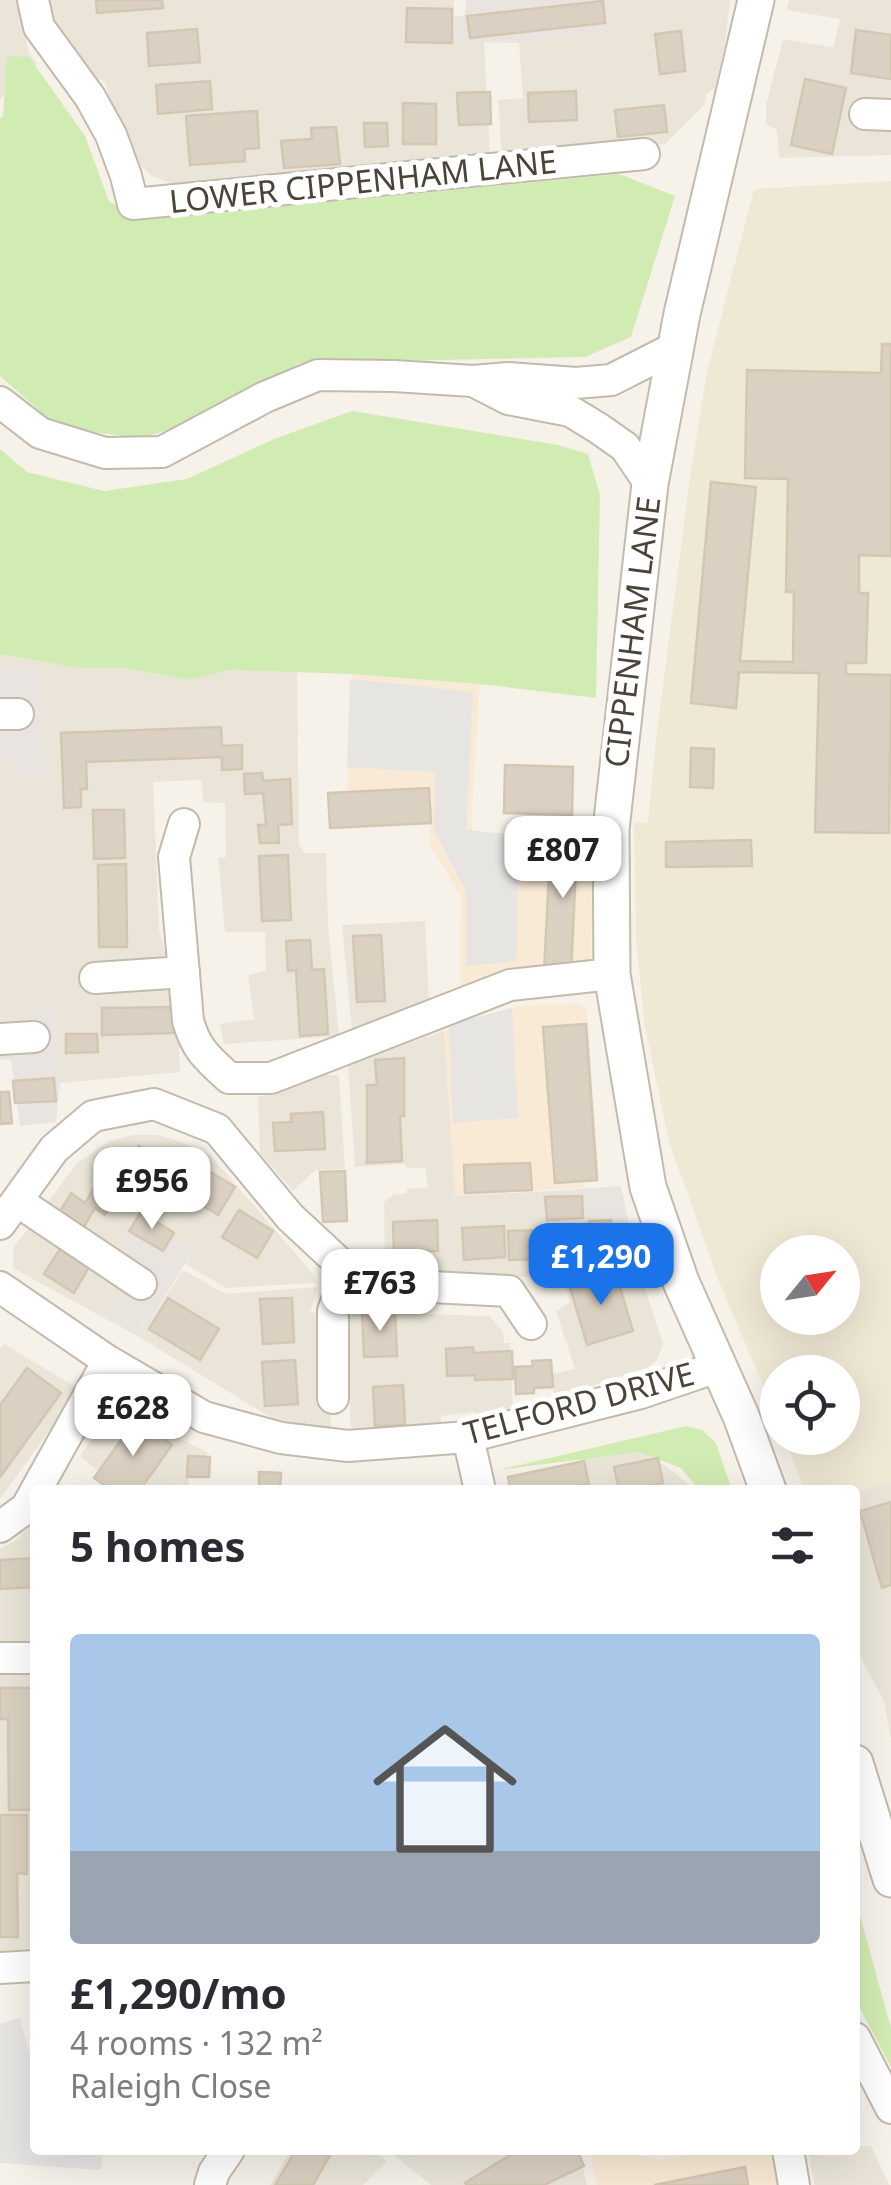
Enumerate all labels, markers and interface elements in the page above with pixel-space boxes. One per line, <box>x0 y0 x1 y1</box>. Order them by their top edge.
street label: LOWER CIPPENHAM LANE <box>167 139 559 222</box>
street label: CIPPENHAM LANE <box>594 494 669 770</box>
pin: £807 <box>504 816 622 901</box>
text: £807 <box>526 827 600 870</box>
pin: £956 <box>93 1147 211 1232</box>
text: £956 <box>115 1158 189 1201</box>
pin: £1,290 <box>520 1223 682 1308</box>
text: £1,290 <box>551 1234 651 1277</box>
north arrow <box>760 1235 860 1335</box>
map controls <box>760 1235 860 1455</box>
pin: £763 <box>321 1249 439 1334</box>
text: £763 <box>343 1260 417 1303</box>
street label: TELFORD DRIVE <box>459 1351 698 1454</box>
button: locate <box>760 1355 860 1455</box>
pin: £628 <box>74 1374 192 1459</box>
text: £628 <box>96 1385 170 1428</box>
text: 5 homes <box>70 1517 246 1574</box>
icon: filters <box>765 1518 820 1573</box>
icon: home <box>355 1699 535 1879</box>
text: £1,290/mo <box>70 1964 287 2021</box>
text: 4 rooms · 132 m² <box>70 2021 323 2064</box>
text: Raleigh Close <box>70 2064 271 2107</box>

